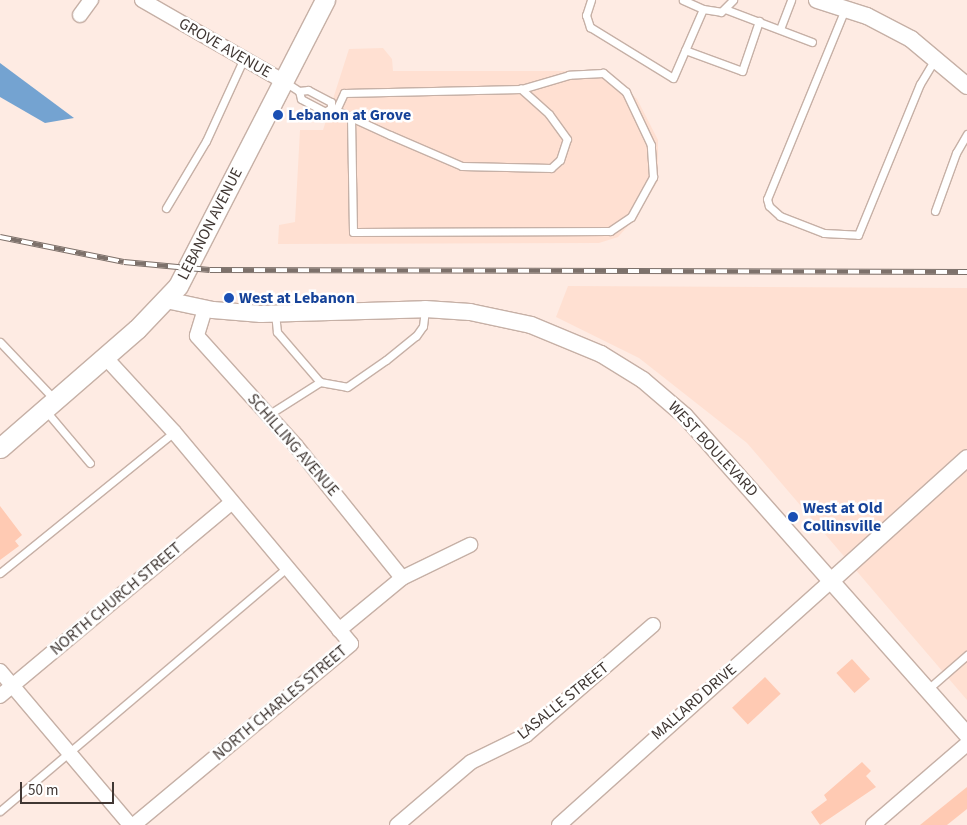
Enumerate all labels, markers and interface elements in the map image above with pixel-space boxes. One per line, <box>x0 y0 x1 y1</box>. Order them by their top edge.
street label: GROVE AVENUE <box>175 14 275 82</box>
place label: Lebanon at Grove <box>288 105 411 125</box>
marker: Lebanon at Grove <box>272 109 284 121</box>
street label: LEBANON AVENUE <box>174 165 246 283</box>
place label: West at Lebanon <box>239 288 355 308</box>
marker: West at Lebanon <box>223 292 235 304</box>
street label: SCHILLING AVENUE <box>243 390 343 500</box>
street label: WEST BOULEVARD <box>664 397 762 501</box>
place label: West at Old Collinsville <box>803 498 883 536</box>
marker: West at Old Collinsville <box>787 511 799 523</box>
street label: NORTH CHURCH STREET <box>47 539 185 659</box>
street label: NORTH CHARLES STREET <box>209 641 351 765</box>
street label: LASALLE STREET <box>513 658 613 744</box>
street label: MALLARD DRIVE <box>647 660 741 744</box>
scale bar <box>22 772 116 804</box>
text: 50 m <box>28 780 58 801</box>

